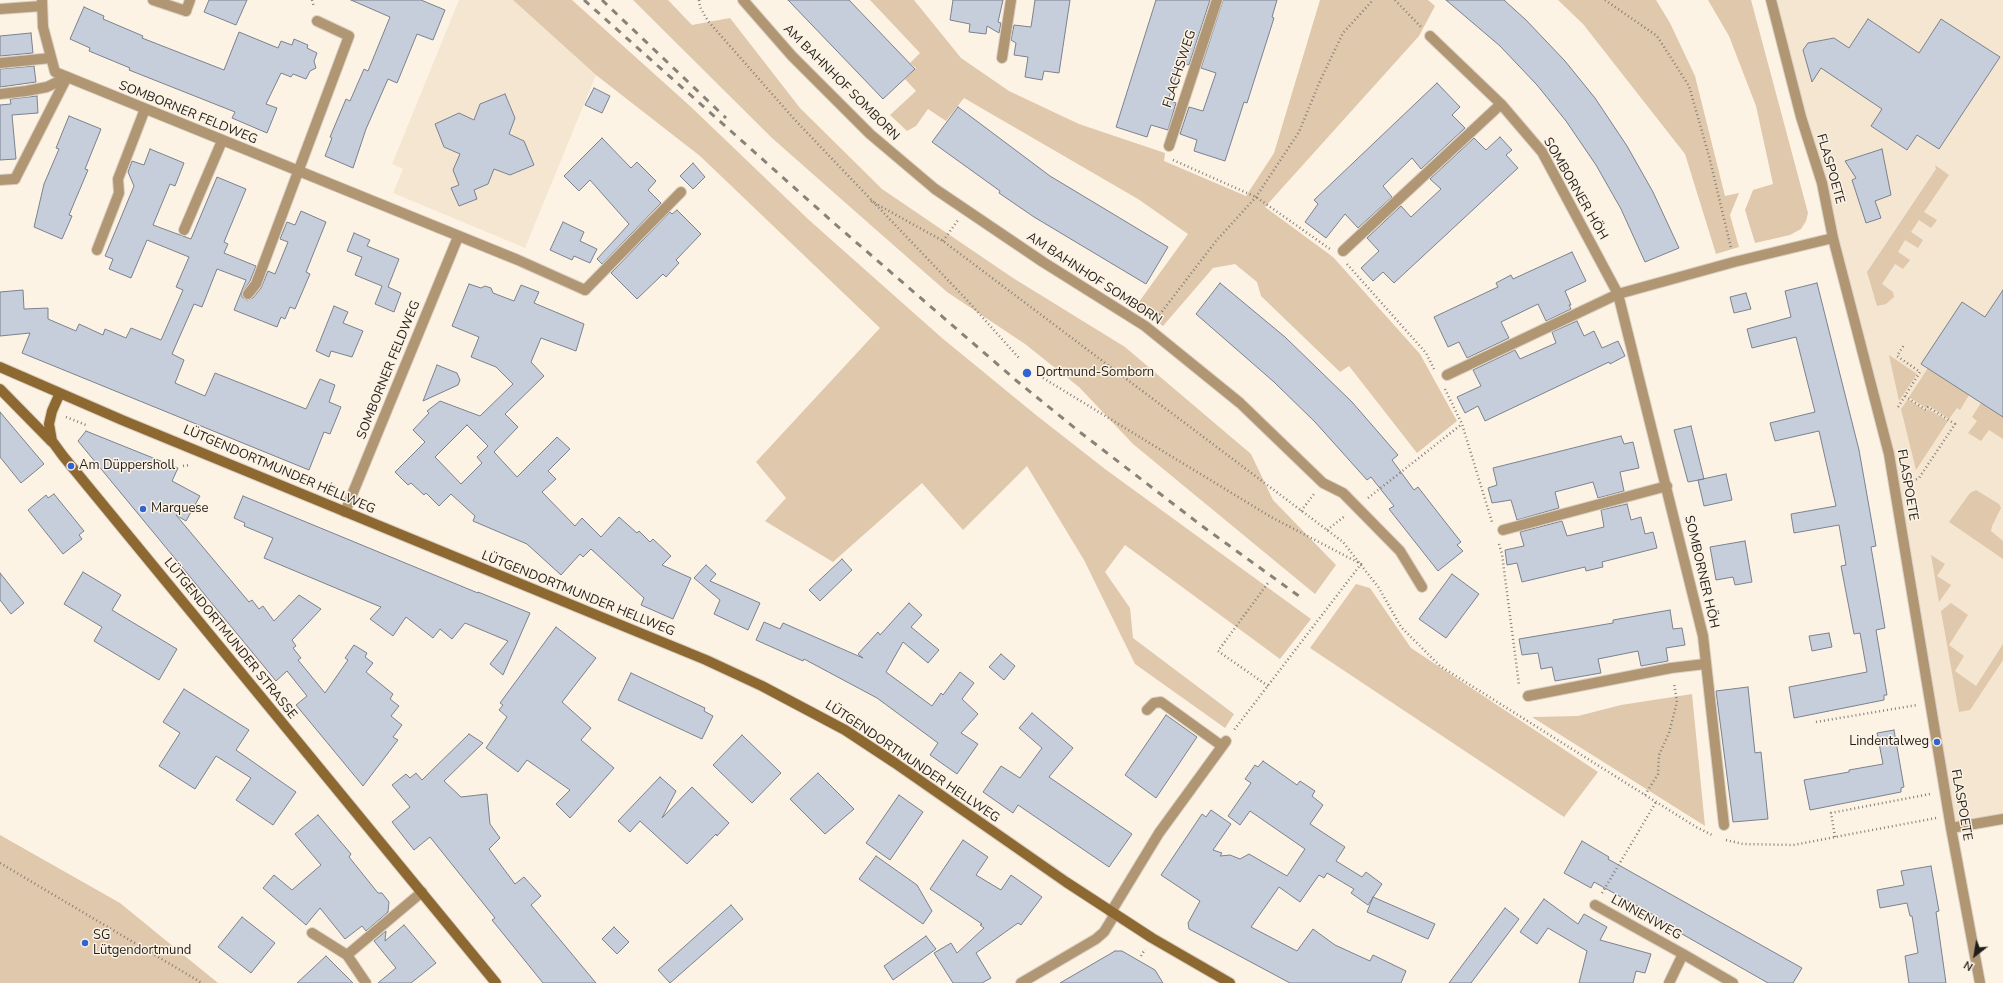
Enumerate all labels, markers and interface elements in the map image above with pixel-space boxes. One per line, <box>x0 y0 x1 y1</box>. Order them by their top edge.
street label: AM BAHNHOF SOMBORN <box>780 22 902 144</box>
street label: FLACHSWEG <box>1160 28 1200 110</box>
street label: SOMBORNER FELDWEG <box>116 78 260 148</box>
street label: FLASPOETE <box>1813 132 1847 206</box>
street label: SOMBORNER HÖH <box>1539 135 1611 243</box>
street label: AM BAHNHOF SOMBORN <box>1023 229 1165 329</box>
street label: SOMBORNER FELDWEG <box>354 298 424 442</box>
place label: Dortmund-Somborn <box>1036 365 1154 381</box>
marker: Dortmund-Somborn <box>1021 367 1033 379</box>
street label: LÜTGENDORTMUNDER HELLWEG <box>181 422 377 518</box>
street label: FLASPOETE <box>1893 448 1921 522</box>
place label: Am Düppersholl <box>79 458 175 474</box>
marker: Am Düppersholl <box>66 461 76 471</box>
place label: Marquese <box>151 501 209 517</box>
marker: Marquese <box>138 504 148 514</box>
street label: SOMBORNER HÖH <box>1680 514 1722 630</box>
street label: LÜTGENDORTMUNDER HELLWEG <box>479 548 677 640</box>
street label: LÜTGENDORTMUNDER STRASSE <box>160 555 300 723</box>
street label: LÜTGENDORTMUNDER HELLWEG <box>822 698 1002 826</box>
place label: Lindentalweg <box>1849 734 1929 750</box>
marker: Lindentalweg <box>1932 737 1942 747</box>
street label: FLASPOETE <box>1947 768 1975 842</box>
street label: LINNENWEG <box>1608 892 1684 944</box>
place label: SG Lütgendortmund <box>93 928 191 959</box>
north arrow <box>1955 935 1995 975</box>
marker: SG Lütgendortmund <box>80 938 90 948</box>
text: N <box>1961 957 1976 974</box>

